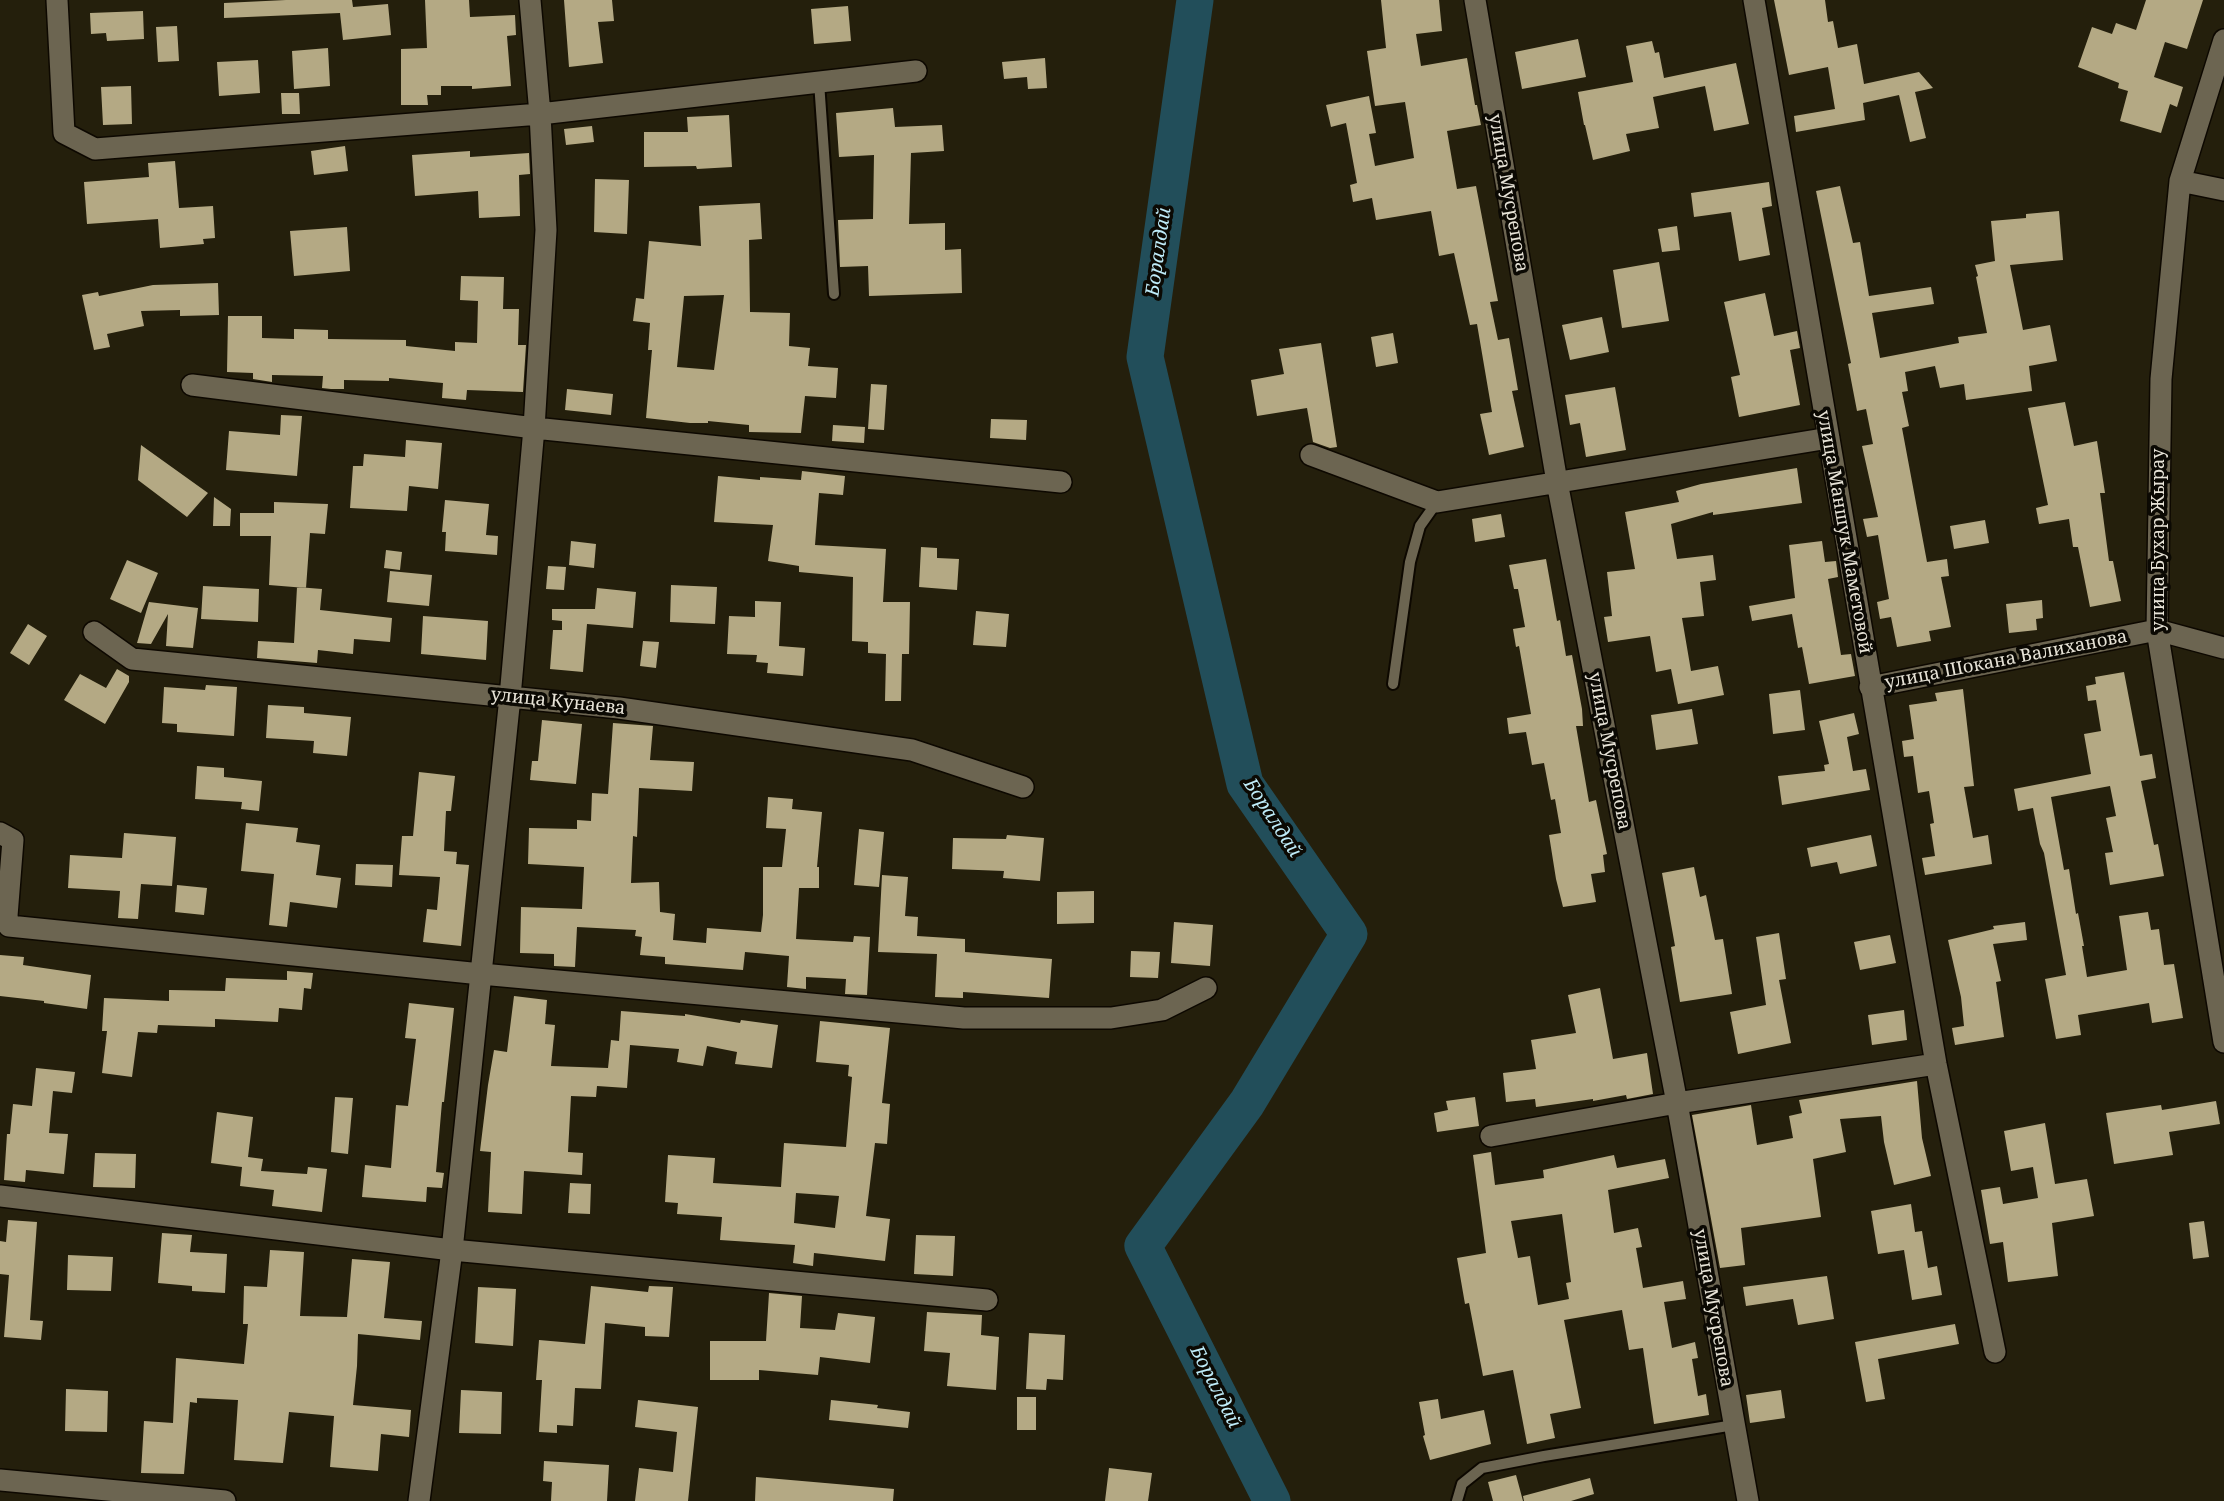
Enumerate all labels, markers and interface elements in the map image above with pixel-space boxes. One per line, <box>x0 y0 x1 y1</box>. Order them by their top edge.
street label: улица Мусрепова <box>1483 112 1533 274</box>
water label: Боралдай <box>1141 206 1177 298</box>
street label: улица Маншук Маметовой <box>1812 409 1876 655</box>
street label: улица Бухар Жырау <box>2148 448 2170 632</box>
street label: улица Шокана Валиханова <box>1883 626 2129 694</box>
street label: улица Мусрепова <box>1583 670 1635 832</box>
street label: улица Кунаева <box>490 684 626 720</box>
water label: Боралдай <box>1238 774 1306 862</box>
street label: улица Мусрепова <box>1688 1227 1738 1389</box>
water label: Боралдай <box>1185 1342 1245 1432</box>

